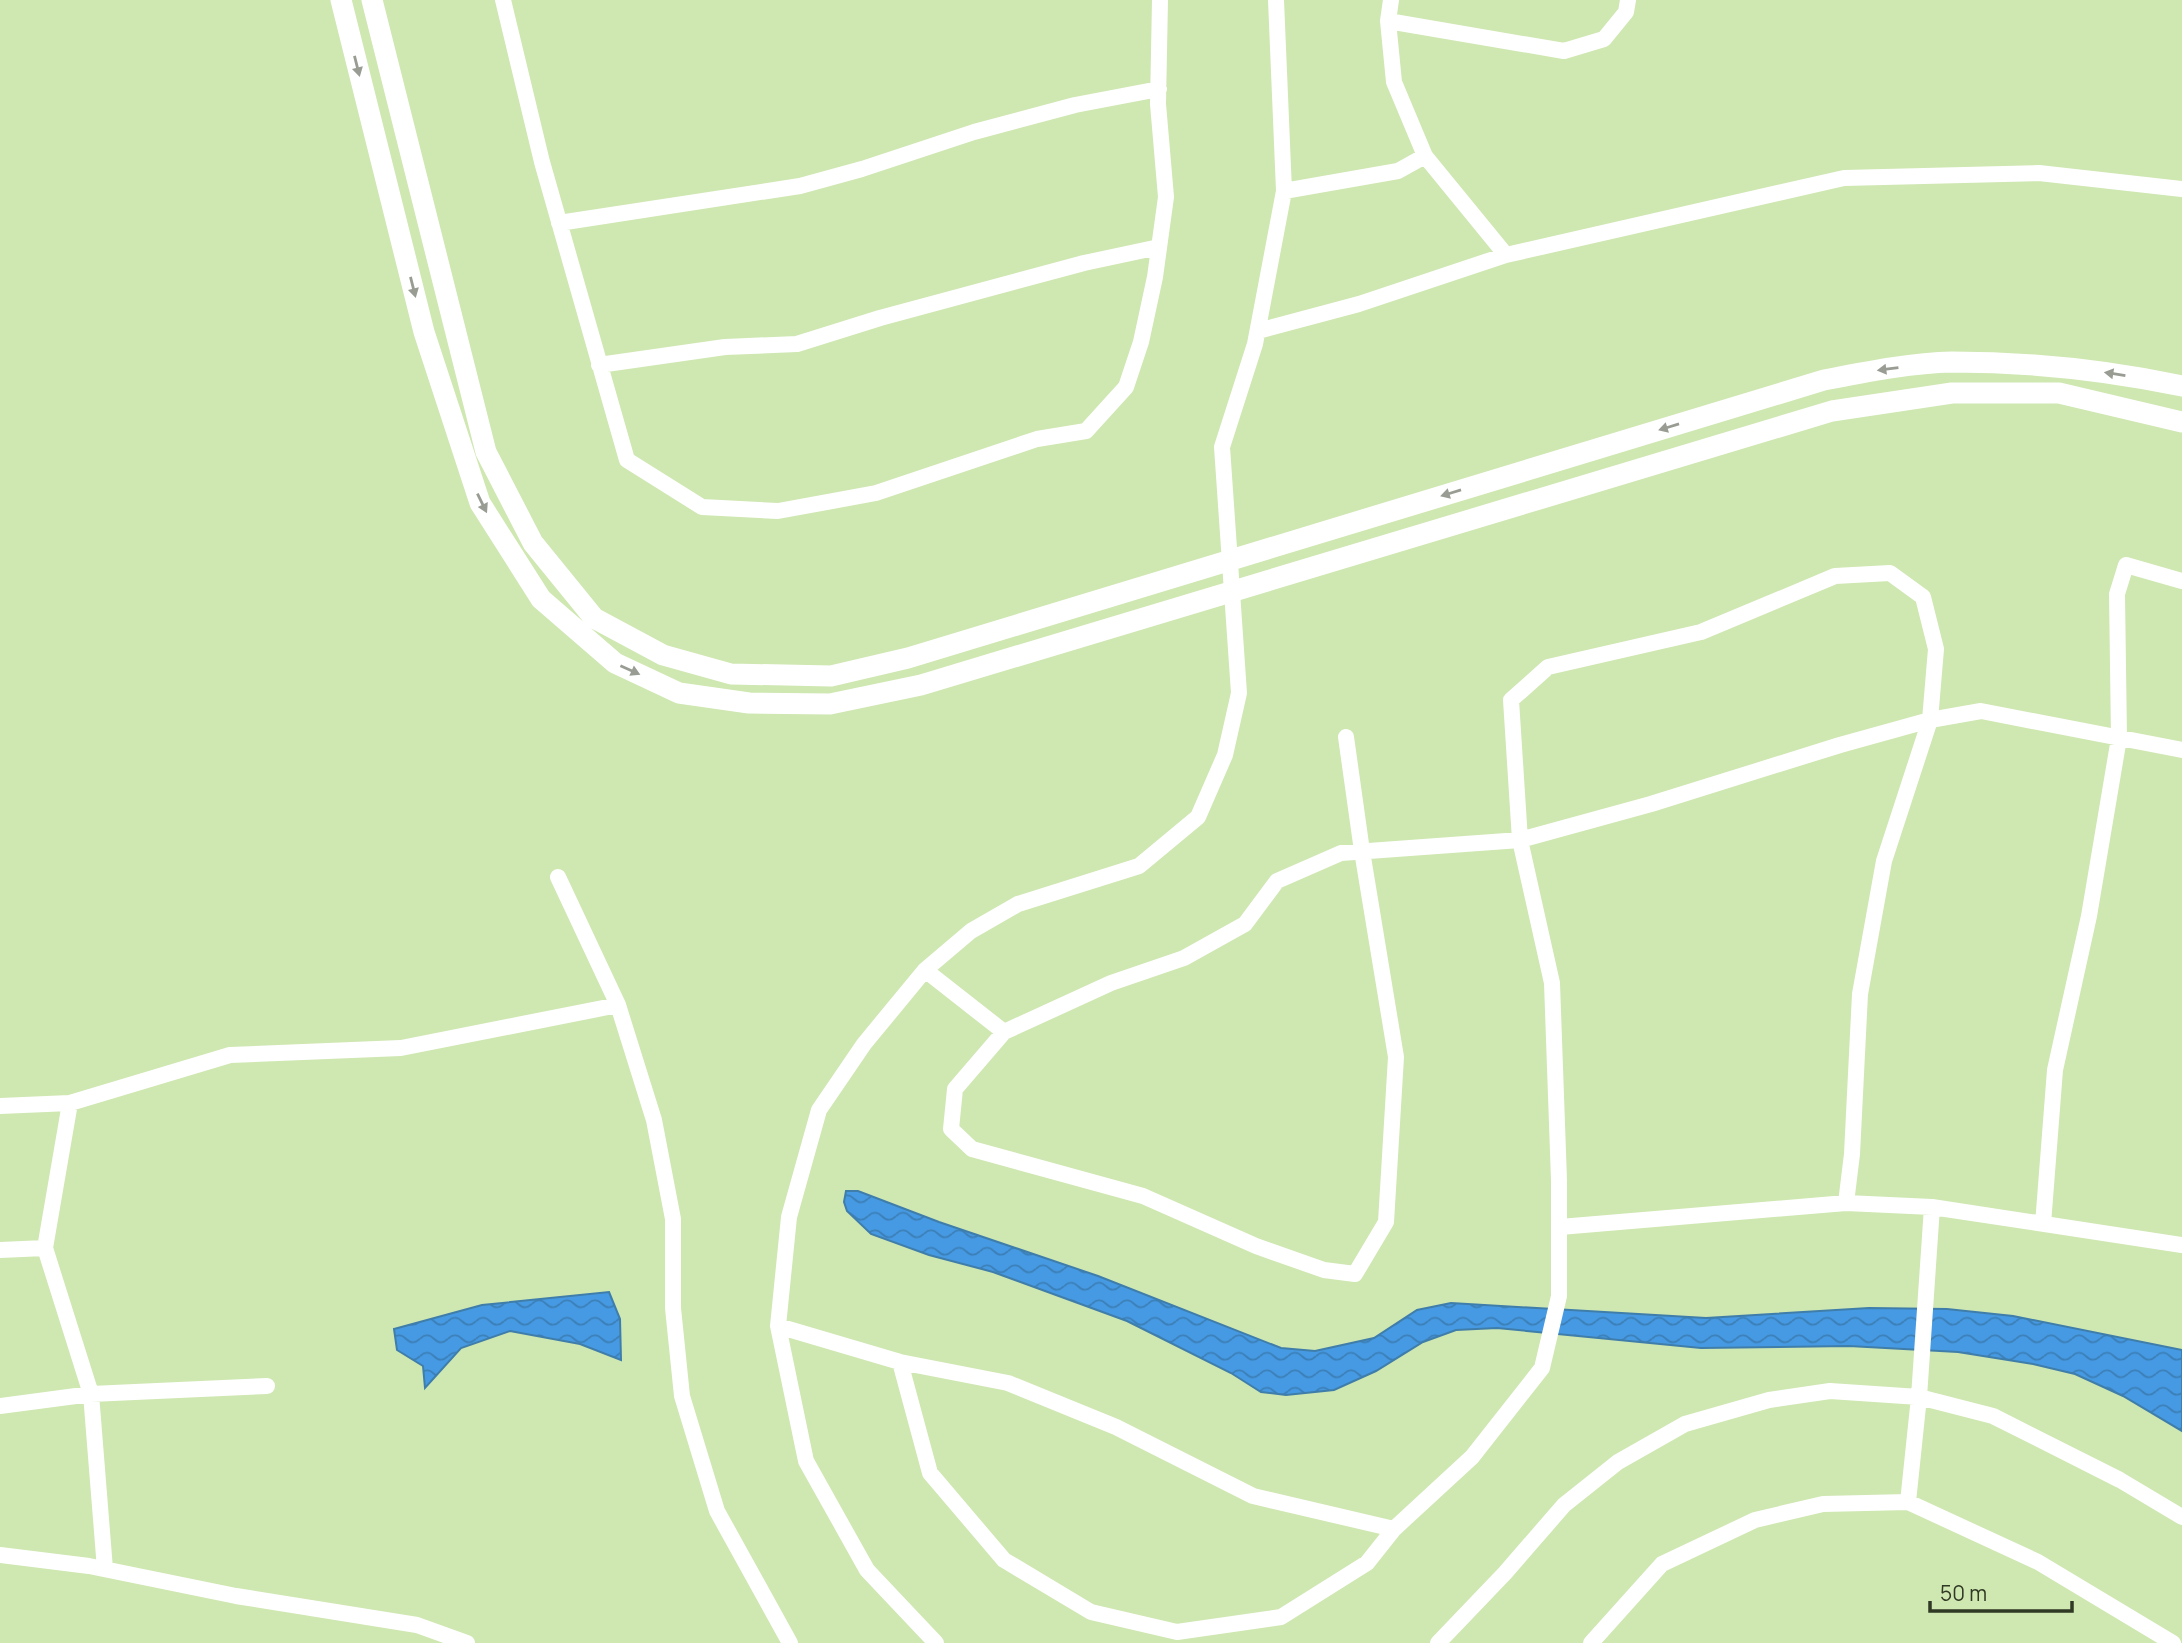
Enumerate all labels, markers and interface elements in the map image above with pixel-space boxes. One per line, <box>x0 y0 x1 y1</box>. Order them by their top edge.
one-way arrow <box>352 55 363 77</box>
one-way arrow <box>408 276 419 298</box>
one-way arrow <box>1877 364 1899 375</box>
one-way arrow <box>2104 369 2126 380</box>
one-way arrow <box>1658 422 1679 433</box>
one-way arrow <box>1440 489 1461 499</box>
one-way arrow <box>476 493 488 513</box>
one-way arrow <box>620 664 640 676</box>
scale bar <box>1930 1570 2072 1614</box>
text: 50 m <box>1940 1579 1987 1607</box>

